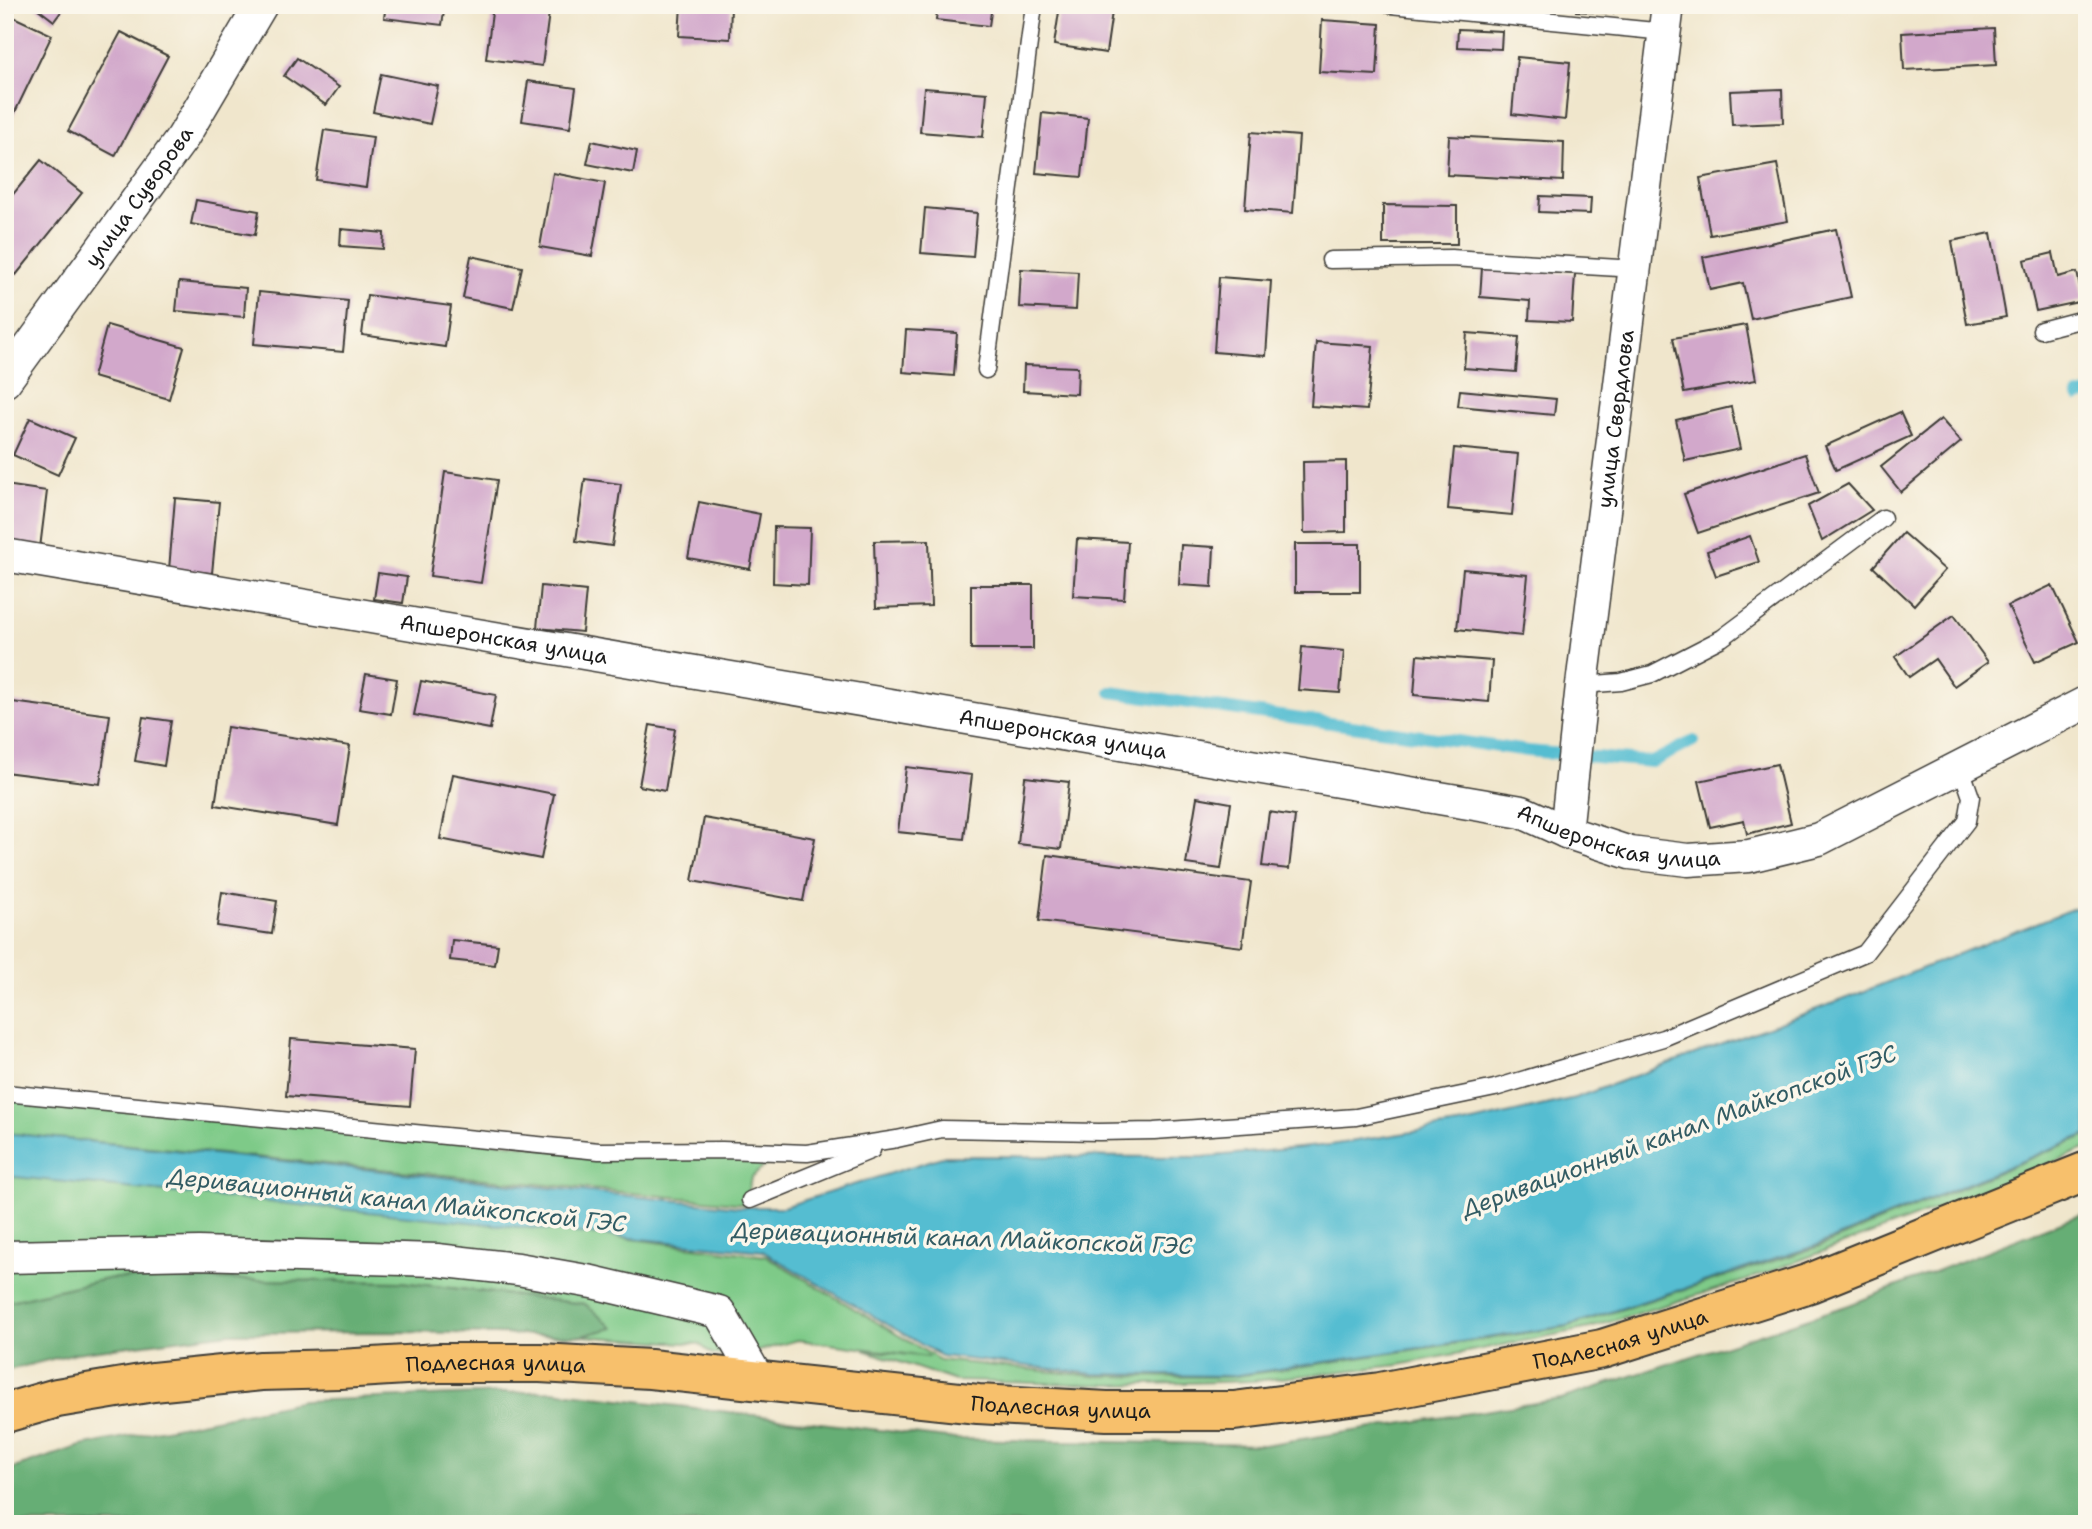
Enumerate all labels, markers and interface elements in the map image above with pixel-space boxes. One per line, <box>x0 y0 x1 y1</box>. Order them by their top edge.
street label: улица Суворова <box>79 121 200 273</box>
street label: улица Свердлова <box>1591 328 1641 510</box>
street label: Апшеронская улица <box>398 608 610 671</box>
street label: Апшеронская улица <box>957 703 1169 766</box>
street label: Апшеронская улица <box>1513 798 1721 875</box>
water label: Деривационный канал Майкопской ГЭС <box>1456 1038 1901 1224</box>
water label: Деривационный канал Майкопской ГЭС <box>165 1161 628 1239</box>
water label: Деривационный канал Майкопской ГЭС <box>729 1215 1194 1261</box>
street label: Подлесная улица <box>1531 1302 1711 1376</box>
street label: Подлесная улица <box>405 1349 587 1379</box>
street label: Подлесная улица <box>969 1389 1151 1425</box>

